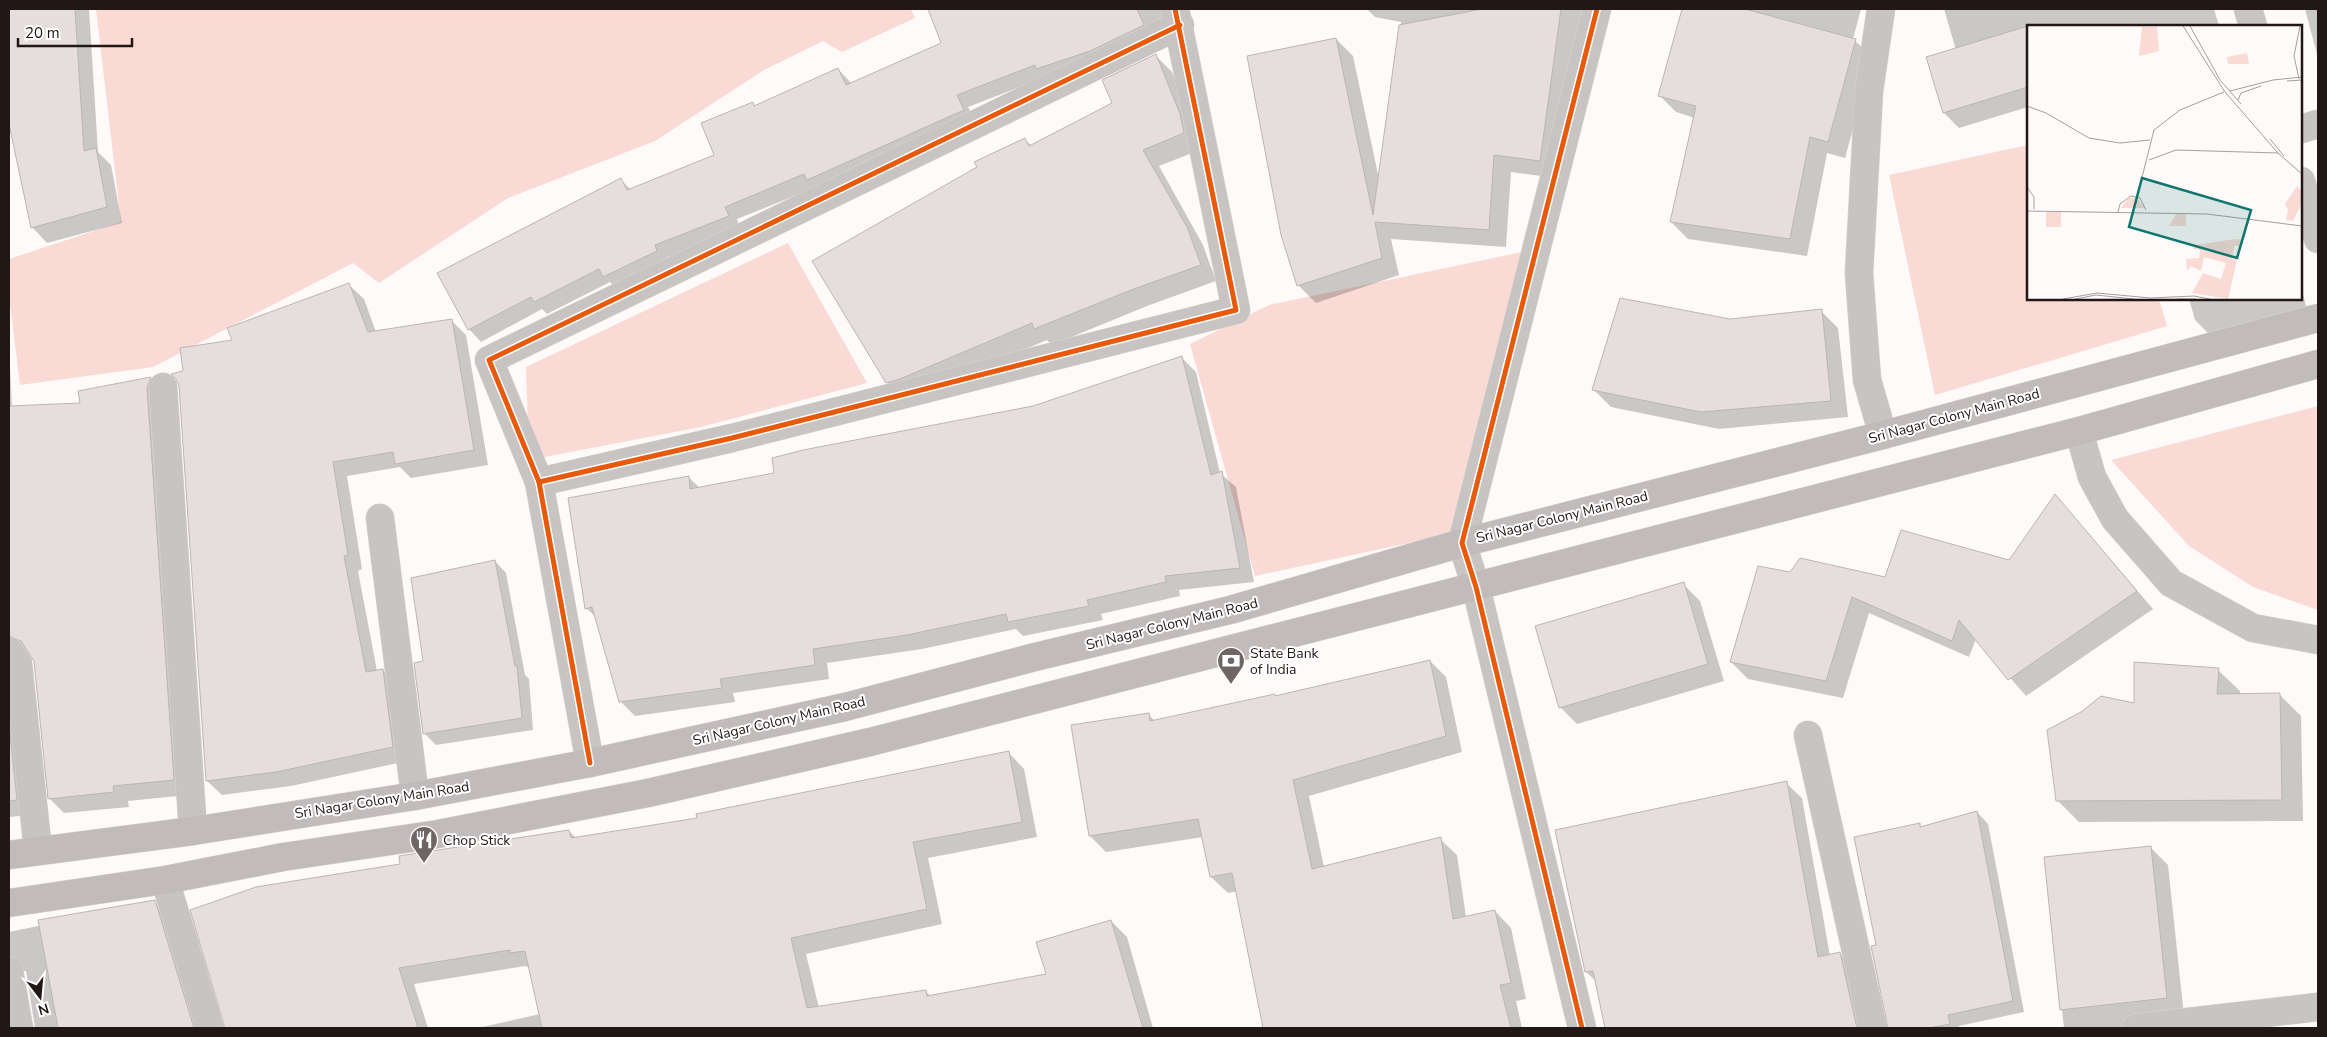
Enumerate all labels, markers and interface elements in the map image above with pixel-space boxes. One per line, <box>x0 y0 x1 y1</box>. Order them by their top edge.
scale bar <box>18 15 131 47</box>
text: 20 m <box>25 23 60 43</box>
inset map <box>2027 25 2302 300</box>
street label: Sri Nagar Colony Main Road <box>1866 384 2042 448</box>
street label: Sri Nagar Colony Main Road <box>1474 486 1650 548</box>
street label: Sri Nagar Colony Main Road <box>1084 593 1260 655</box>
place label: State Bank of India <box>1250 644 1320 679</box>
bank icon: State Bank of India <box>1216 646 1246 685</box>
street label: Sri Nagar Colony Main Road <box>691 692 867 750</box>
street label: Sri Nagar Colony Main Road <box>293 777 471 823</box>
restaurant icon: Chop Stick <box>409 825 439 864</box>
place label: Chop Stick <box>443 831 511 850</box>
north arrow <box>15 972 65 1022</box>
text: N <box>36 998 51 1020</box>

